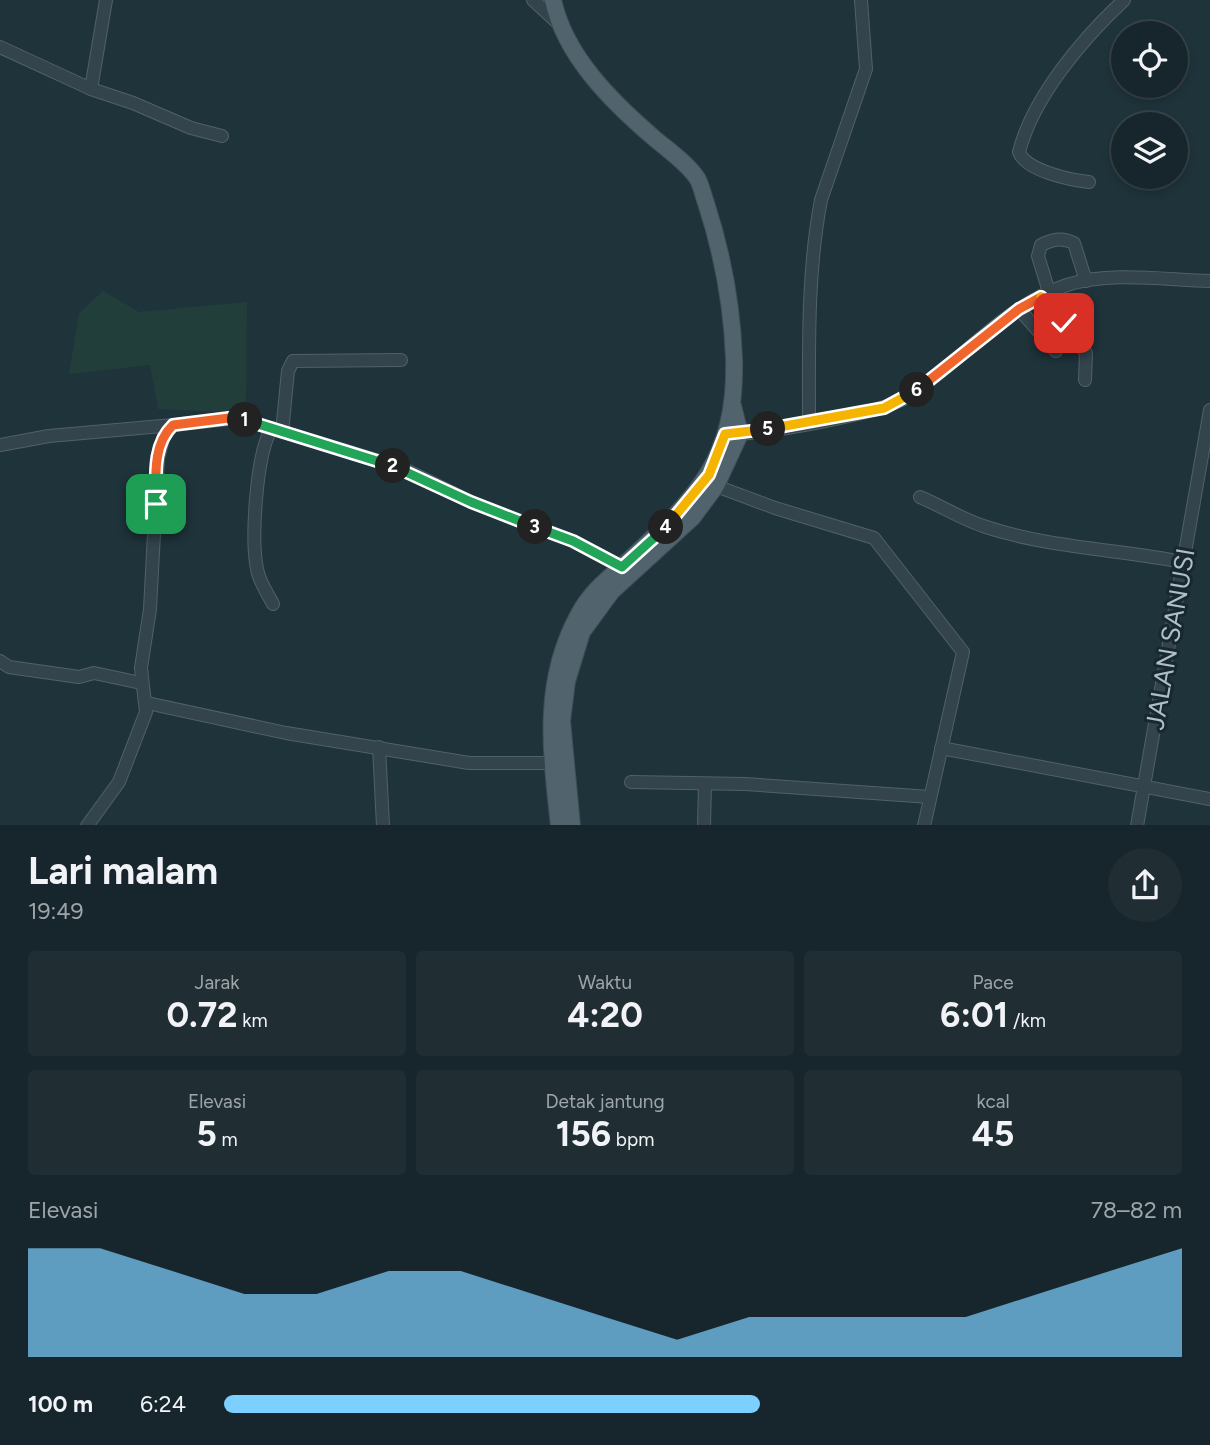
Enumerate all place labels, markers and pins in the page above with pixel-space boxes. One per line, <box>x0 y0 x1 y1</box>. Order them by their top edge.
pin <box>1034 293 1094 353</box>
pin: 6 <box>900 372 934 408</box>
pin: 1 <box>228 402 262 438</box>
pin: 5 <box>750 412 786 446</box>
pin: 2 <box>376 448 410 484</box>
pin <box>126 474 186 534</box>
pin: 3 <box>518 510 552 544</box>
pin: 4 <box>648 510 684 544</box>

